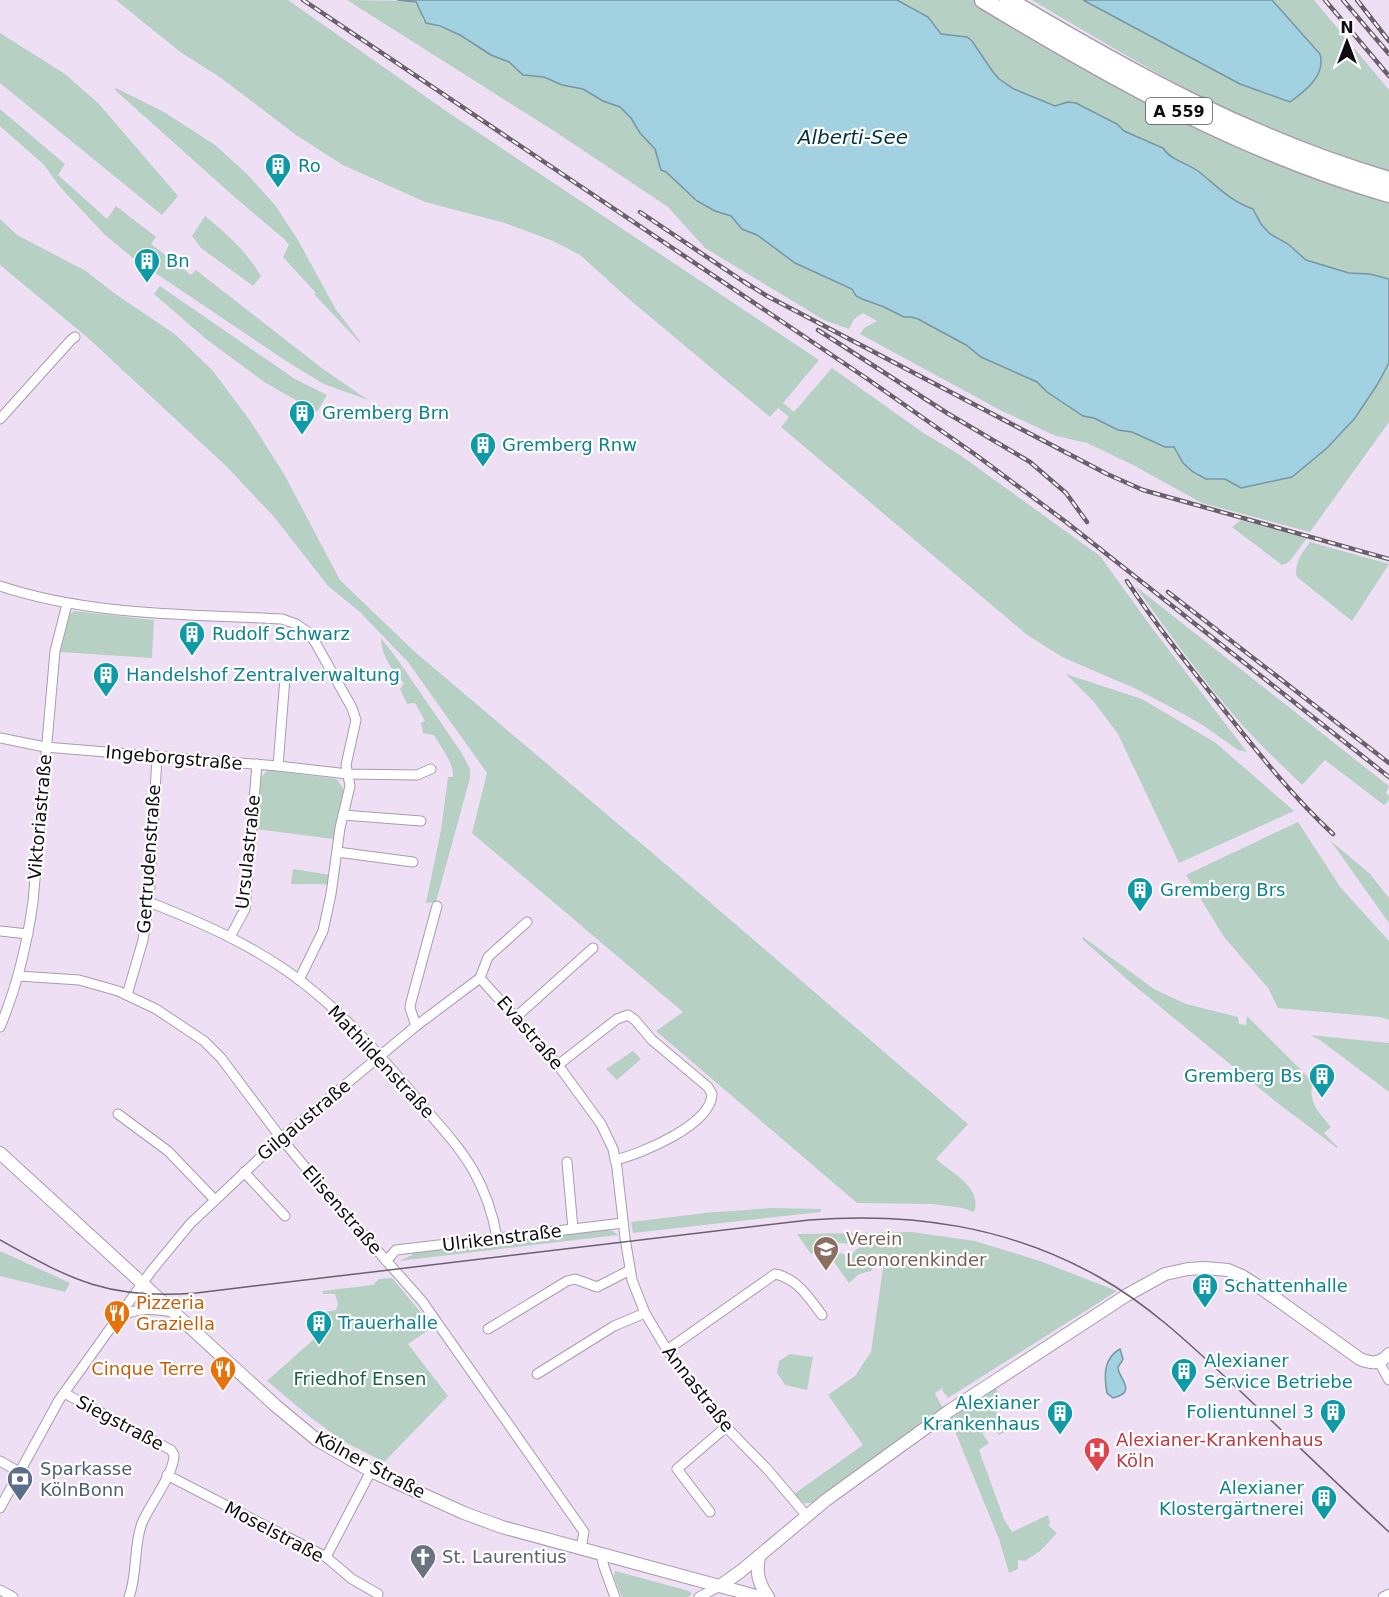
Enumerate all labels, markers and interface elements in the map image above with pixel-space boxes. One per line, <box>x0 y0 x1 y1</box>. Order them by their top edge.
north arrow <box>1317 12 1377 72</box>
text: N <box>1340 18 1354 37</box>
road number: A 559 <box>1146 98 1212 124</box>
water label: Alberti-See <box>796 125 908 149</box>
building icon: Ro <box>263 151 293 189</box>
place label: Ro <box>298 155 321 176</box>
building icon: Bn <box>132 246 162 284</box>
place label: Bn <box>166 250 190 271</box>
building icon: Gremberg Brn <box>287 398 317 436</box>
place label: Gremberg Brn <box>322 402 449 423</box>
building icon: Gremberg Rnw <box>468 430 498 468</box>
place label: Gremberg Rnw <box>502 434 637 455</box>
building icon: Rudolf Schwarz <box>177 619 207 657</box>
place label: Rudolf Schwarz <box>212 623 350 644</box>
building icon: Handelshof Zentralverwaltung <box>91 660 121 698</box>
place label: Handelshof Zentralverwaltung <box>126 664 400 685</box>
street label: Ingeborgstraße <box>105 741 243 774</box>
street label: Viktoriastraße <box>24 753 55 881</box>
street label: Gertrudenstraße <box>133 784 164 934</box>
street label: Ursulastraße <box>231 794 264 910</box>
building icon: Gremberg Brs <box>1125 875 1155 913</box>
place label: Gremberg Brs <box>1160 879 1285 900</box>
street label: Evastraße <box>493 992 568 1074</box>
street label: Mathildenstraße <box>324 1001 439 1122</box>
building icon: Gremberg Bs <box>1307 1061 1337 1099</box>
place label: Gremberg Bs <box>1184 1065 1302 1086</box>
street label: Gilgaustraße <box>253 1075 355 1165</box>
street label: Elisenstraße <box>298 1161 387 1258</box>
street label: Ulrikenstraße <box>441 1220 563 1255</box>
place label: Verein Leonorenkinder <box>846 1228 987 1270</box>
school or university icon: Verein Leonorenkinder <box>811 1234 841 1272</box>
building icon: Schattenhalle <box>1190 1271 1220 1309</box>
place label: Schattenhalle <box>1224 1275 1348 1296</box>
place label: Pizzeria Graziella <box>136 1292 215 1334</box>
restaurant icon: Pizzeria Graziella <box>102 1298 132 1336</box>
building icon: Trauerhalle <box>304 1308 334 1346</box>
place label: Trauerhalle <box>337 1312 438 1333</box>
street label: Annastraße <box>658 1341 739 1436</box>
place label: Alexianer Service Betriebe <box>1204 1350 1353 1392</box>
restaurant icon: Cinque Terre <box>208 1354 238 1392</box>
building icon: Alexianer Service Betriebe <box>1169 1356 1199 1394</box>
place label: Cinque Terre <box>91 1358 204 1379</box>
park label: Friedhof Ensen <box>293 1368 427 1389</box>
street label: Siegstraße <box>73 1391 168 1454</box>
place label: Alexianer Krankenhaus <box>923 1392 1041 1434</box>
building icon: Folientunnel 3 <box>1318 1397 1348 1435</box>
building icon: Alexianer Krankenhaus <box>1045 1398 1075 1436</box>
place label: Folientunnel 3 <box>1186 1401 1314 1422</box>
street label: Kölner Straße <box>312 1427 429 1502</box>
place label: Alexianer-Krankenhaus Köln <box>1116 1429 1323 1471</box>
hospital icon: Alexianer-Krankenhaus Köln <box>1082 1435 1112 1473</box>
place label: Sparkasse KölnBonn <box>40 1458 132 1500</box>
bank icon: Sparkasse KölnBonn <box>5 1464 35 1502</box>
place label: Alexianer Klostergärtnerei <box>1159 1477 1305 1519</box>
building icon: Alexianer Klostergärtnerei <box>1309 1483 1339 1521</box>
street label: Moselstraße <box>221 1497 327 1566</box>
church icon: St. Laurentius <box>408 1542 438 1580</box>
place label: St. Laurentius <box>442 1546 567 1567</box>

